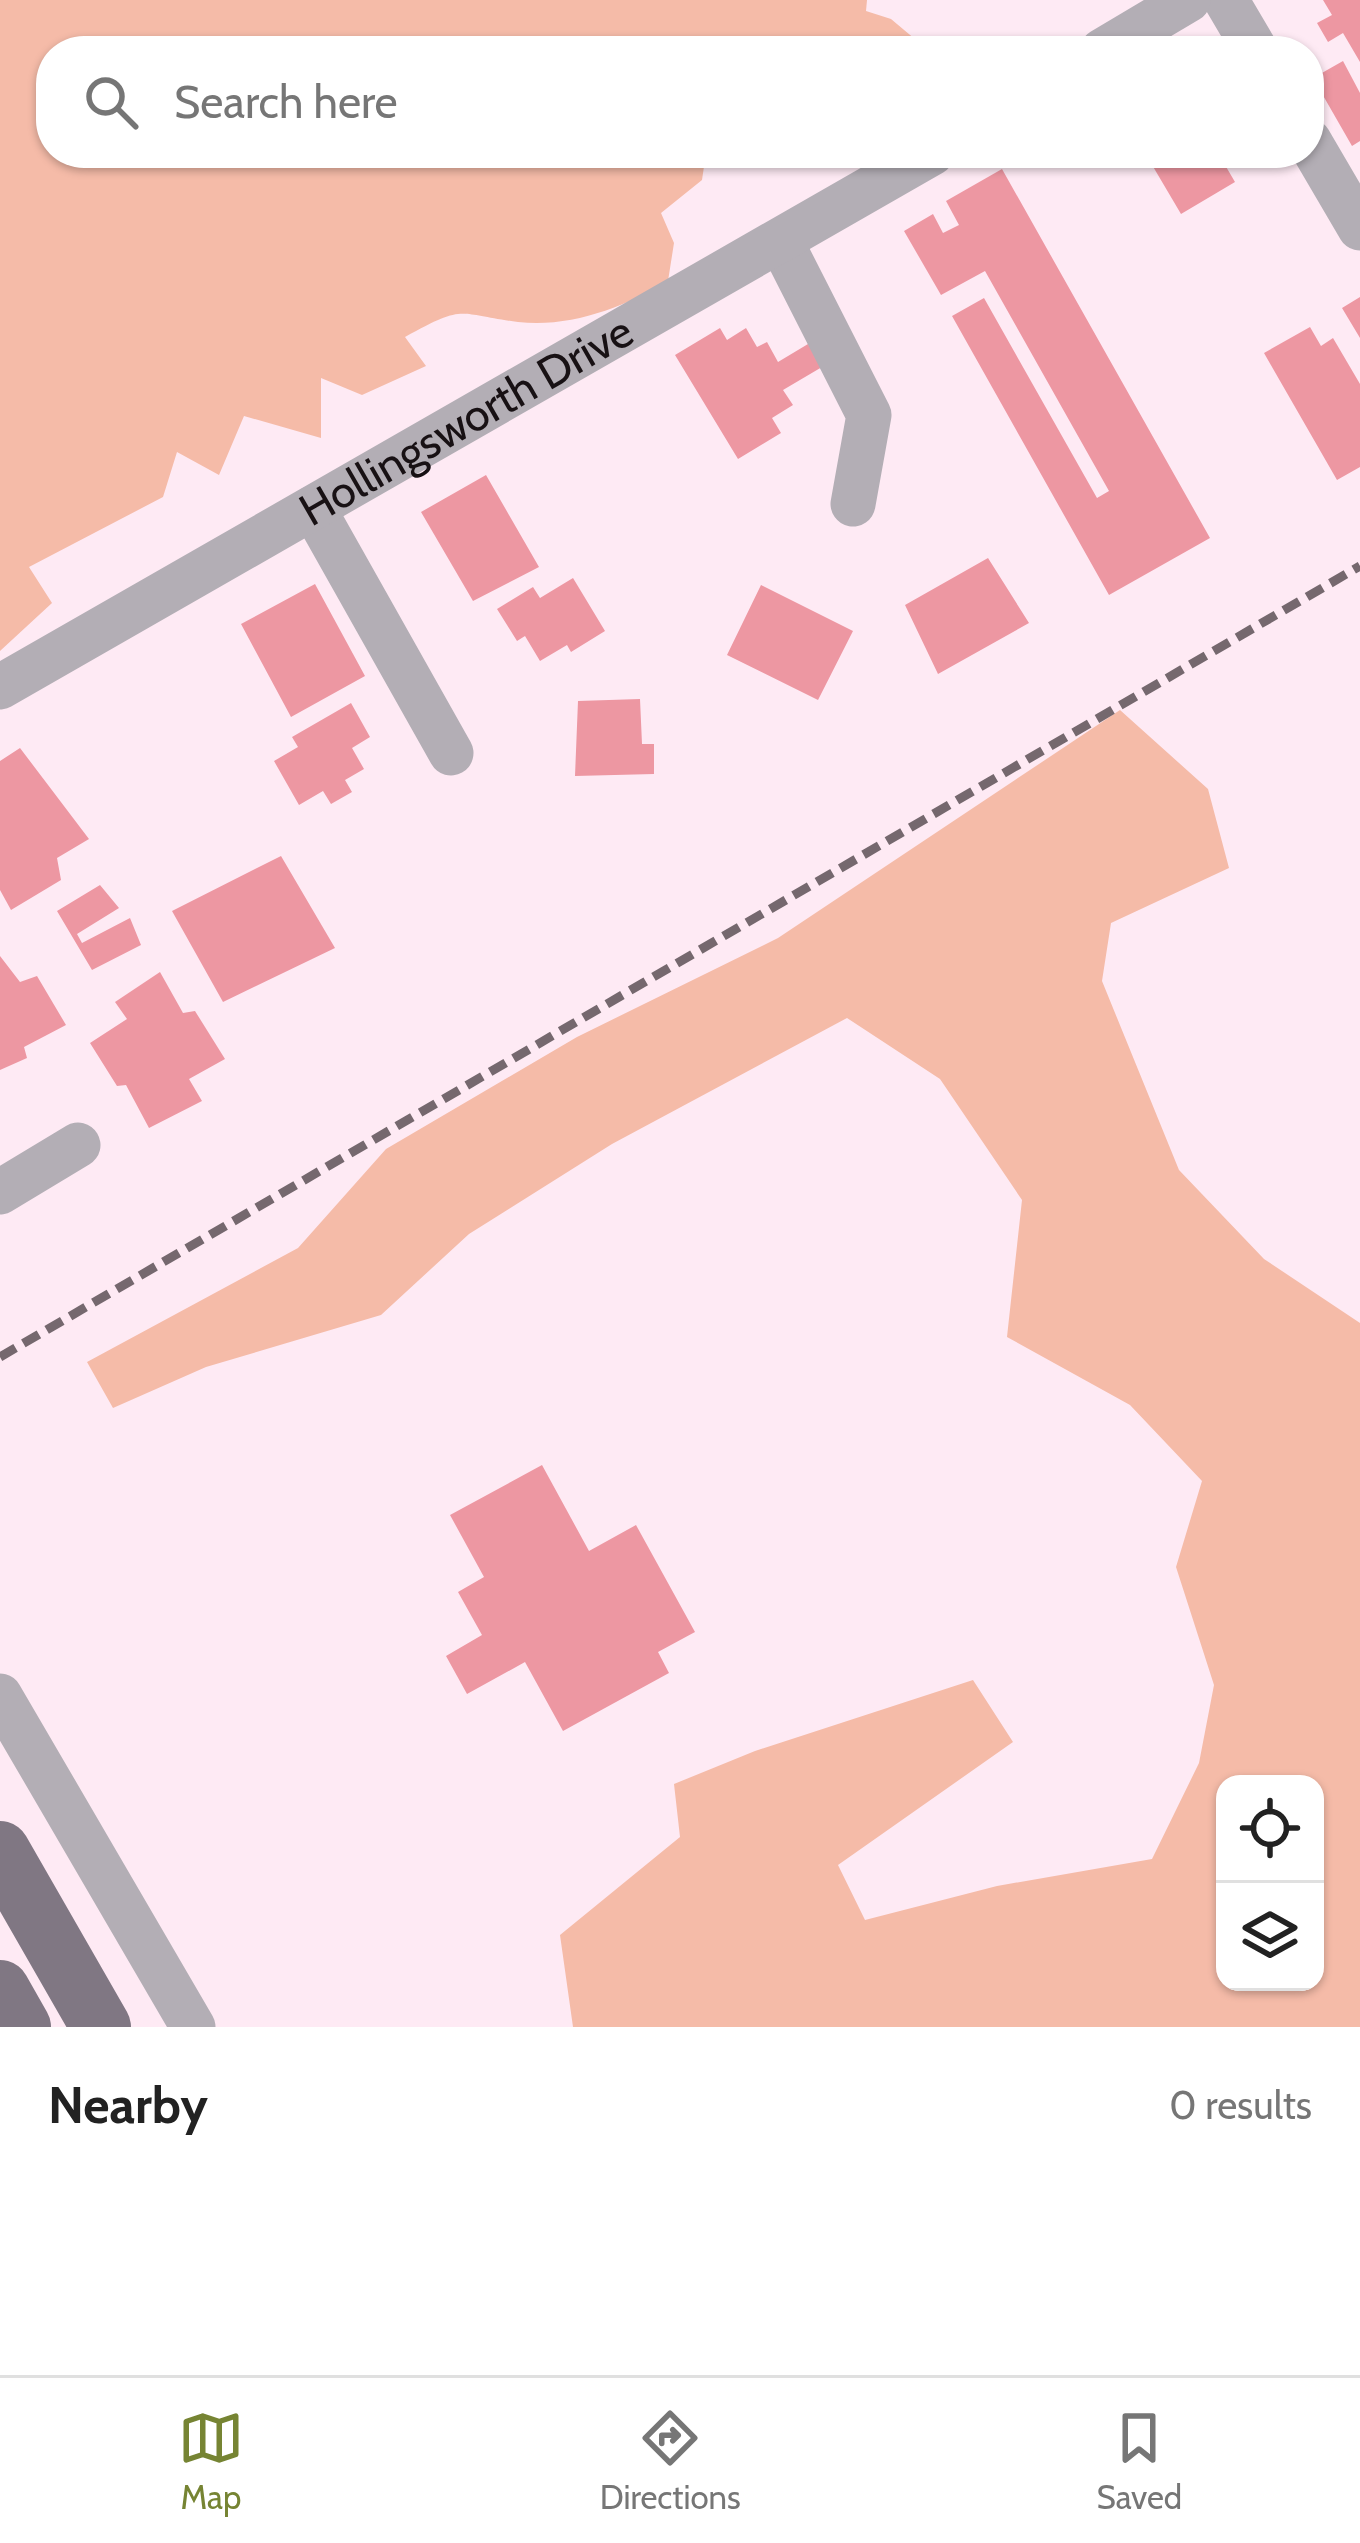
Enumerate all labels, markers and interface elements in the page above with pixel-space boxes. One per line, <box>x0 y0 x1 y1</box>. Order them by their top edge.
search box <box>36 36 1324 168</box>
icon: search <box>78 69 144 135</box>
text: Search here <box>174 75 398 129</box>
street label: Hollingsworth Drive <box>290 303 642 537</box>
map controls <box>1216 1775 1324 1991</box>
button: locate <box>1216 1775 1324 1883</box>
button: layers <box>1216 1883 1324 1991</box>
text: Nearby <box>48 2074 208 2136</box>
text: 0 results <box>1169 2081 1312 2129</box>
tab: Map <box>178 2405 244 2517</box>
tab: Directions <box>600 2405 741 2517</box>
tab: Saved <box>1096 2405 1182 2517</box>

